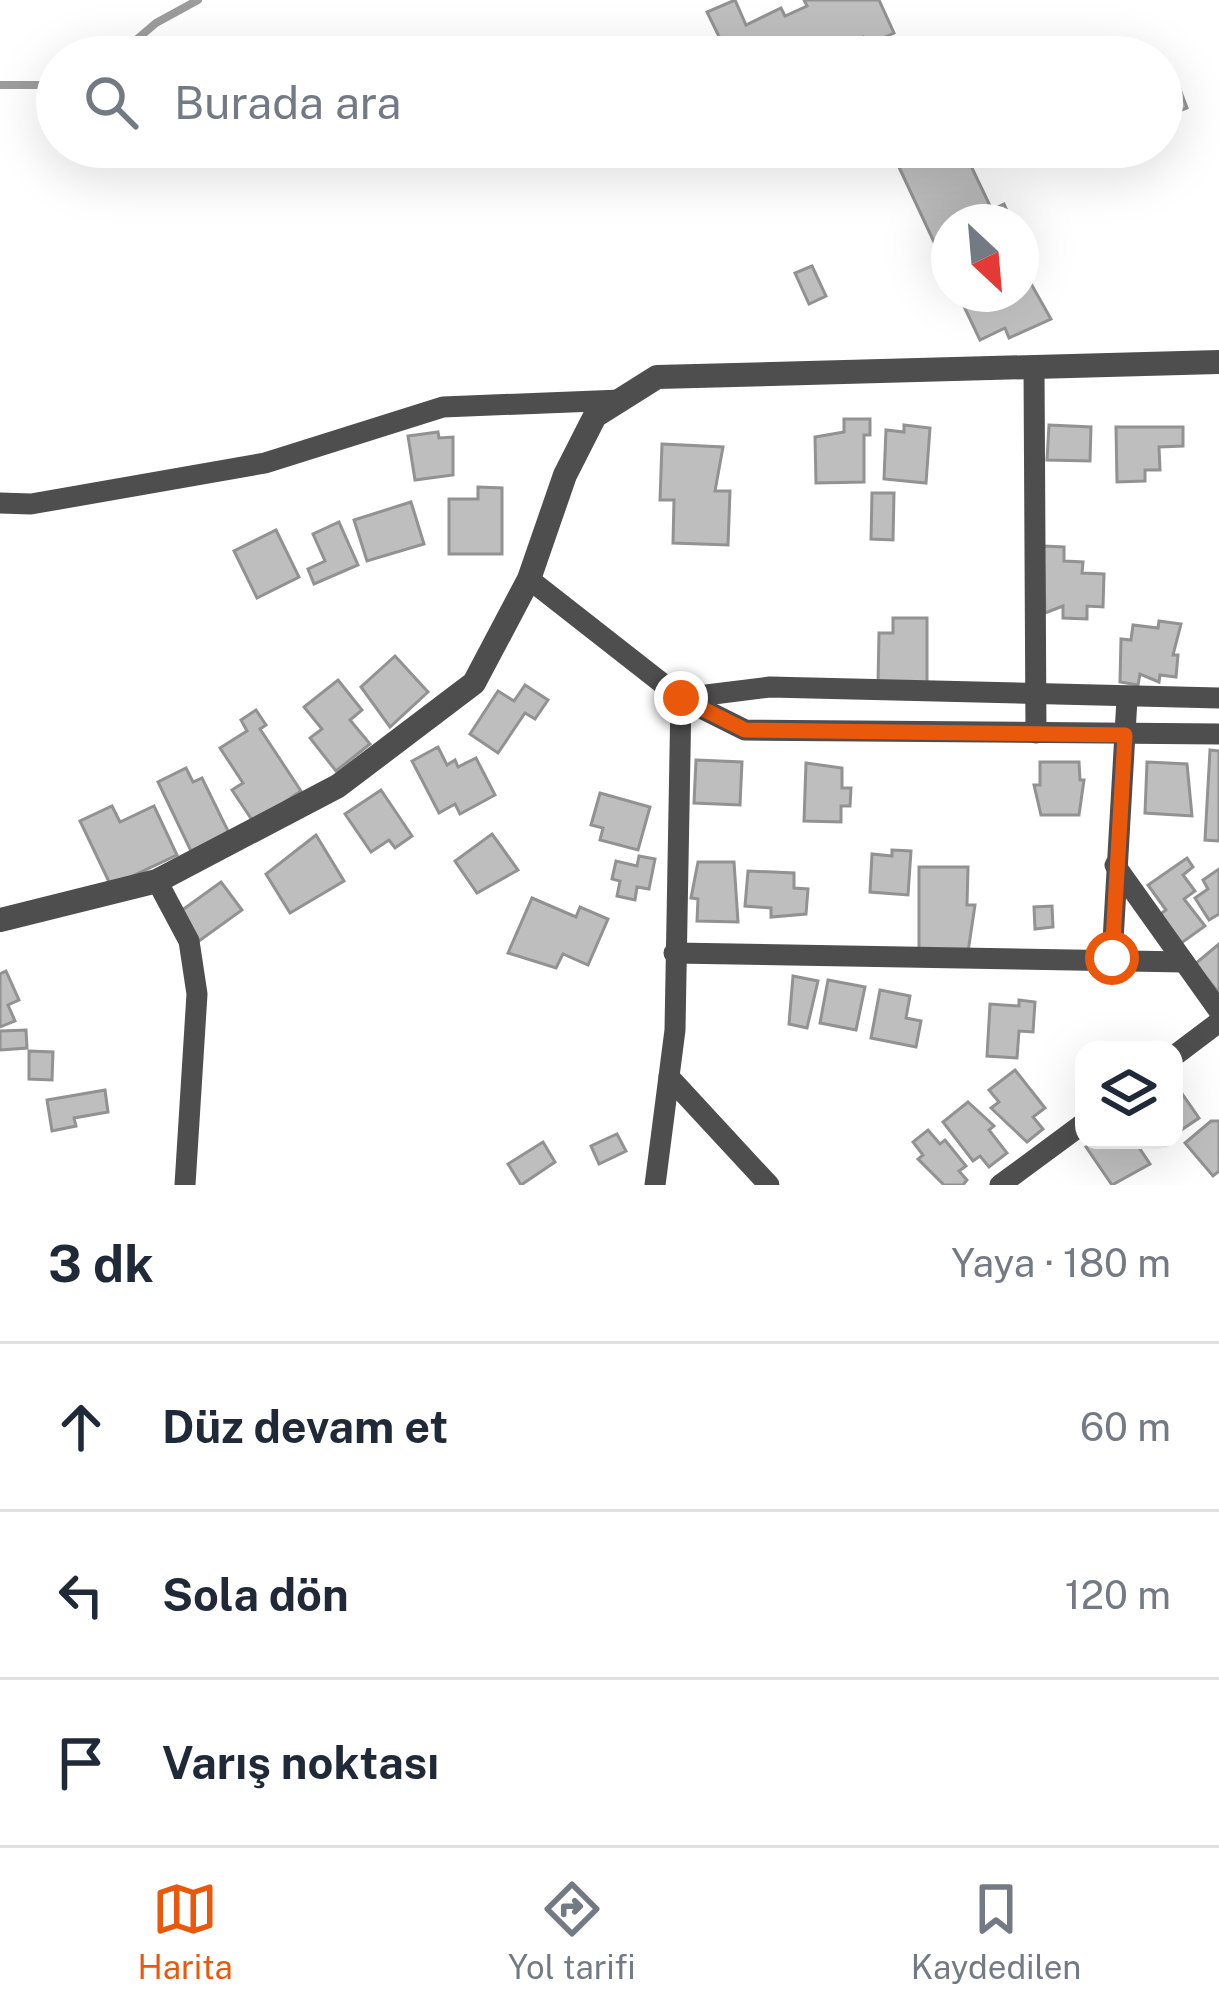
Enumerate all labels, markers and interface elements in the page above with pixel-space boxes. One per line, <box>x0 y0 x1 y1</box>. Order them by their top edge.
search box <box>36 36 1183 168</box>
icon: search <box>78 69 144 135</box>
text: Burada ara <box>174 76 401 129</box>
north arrow <box>931 204 1039 312</box>
route end <box>654 671 708 725</box>
route start <box>1085 931 1139 985</box>
map controls <box>1075 1041 1183 1149</box>
button: layers <box>1075 1041 1183 1149</box>
text: 3 dk <box>48 1234 154 1293</box>
text: Yaya · 180 m <box>951 1240 1171 1286</box>
icon: ahead <box>48 1394 114 1460</box>
text: Düz devam et <box>162 1400 448 1453</box>
text: 60 m <box>1080 1404 1171 1450</box>
icon: left <box>48 1562 114 1628</box>
text: Sola dön <box>162 1568 349 1621</box>
text: 120 m <box>1065 1572 1171 1618</box>
icon: arrive <box>48 1730 114 1796</box>
text: Varış noktası <box>162 1736 439 1789</box>
tab: Harita <box>138 1876 233 1986</box>
tab: Yol tarifi <box>508 1876 636 1986</box>
tab: Kaydedilen <box>911 1876 1081 1986</box>

